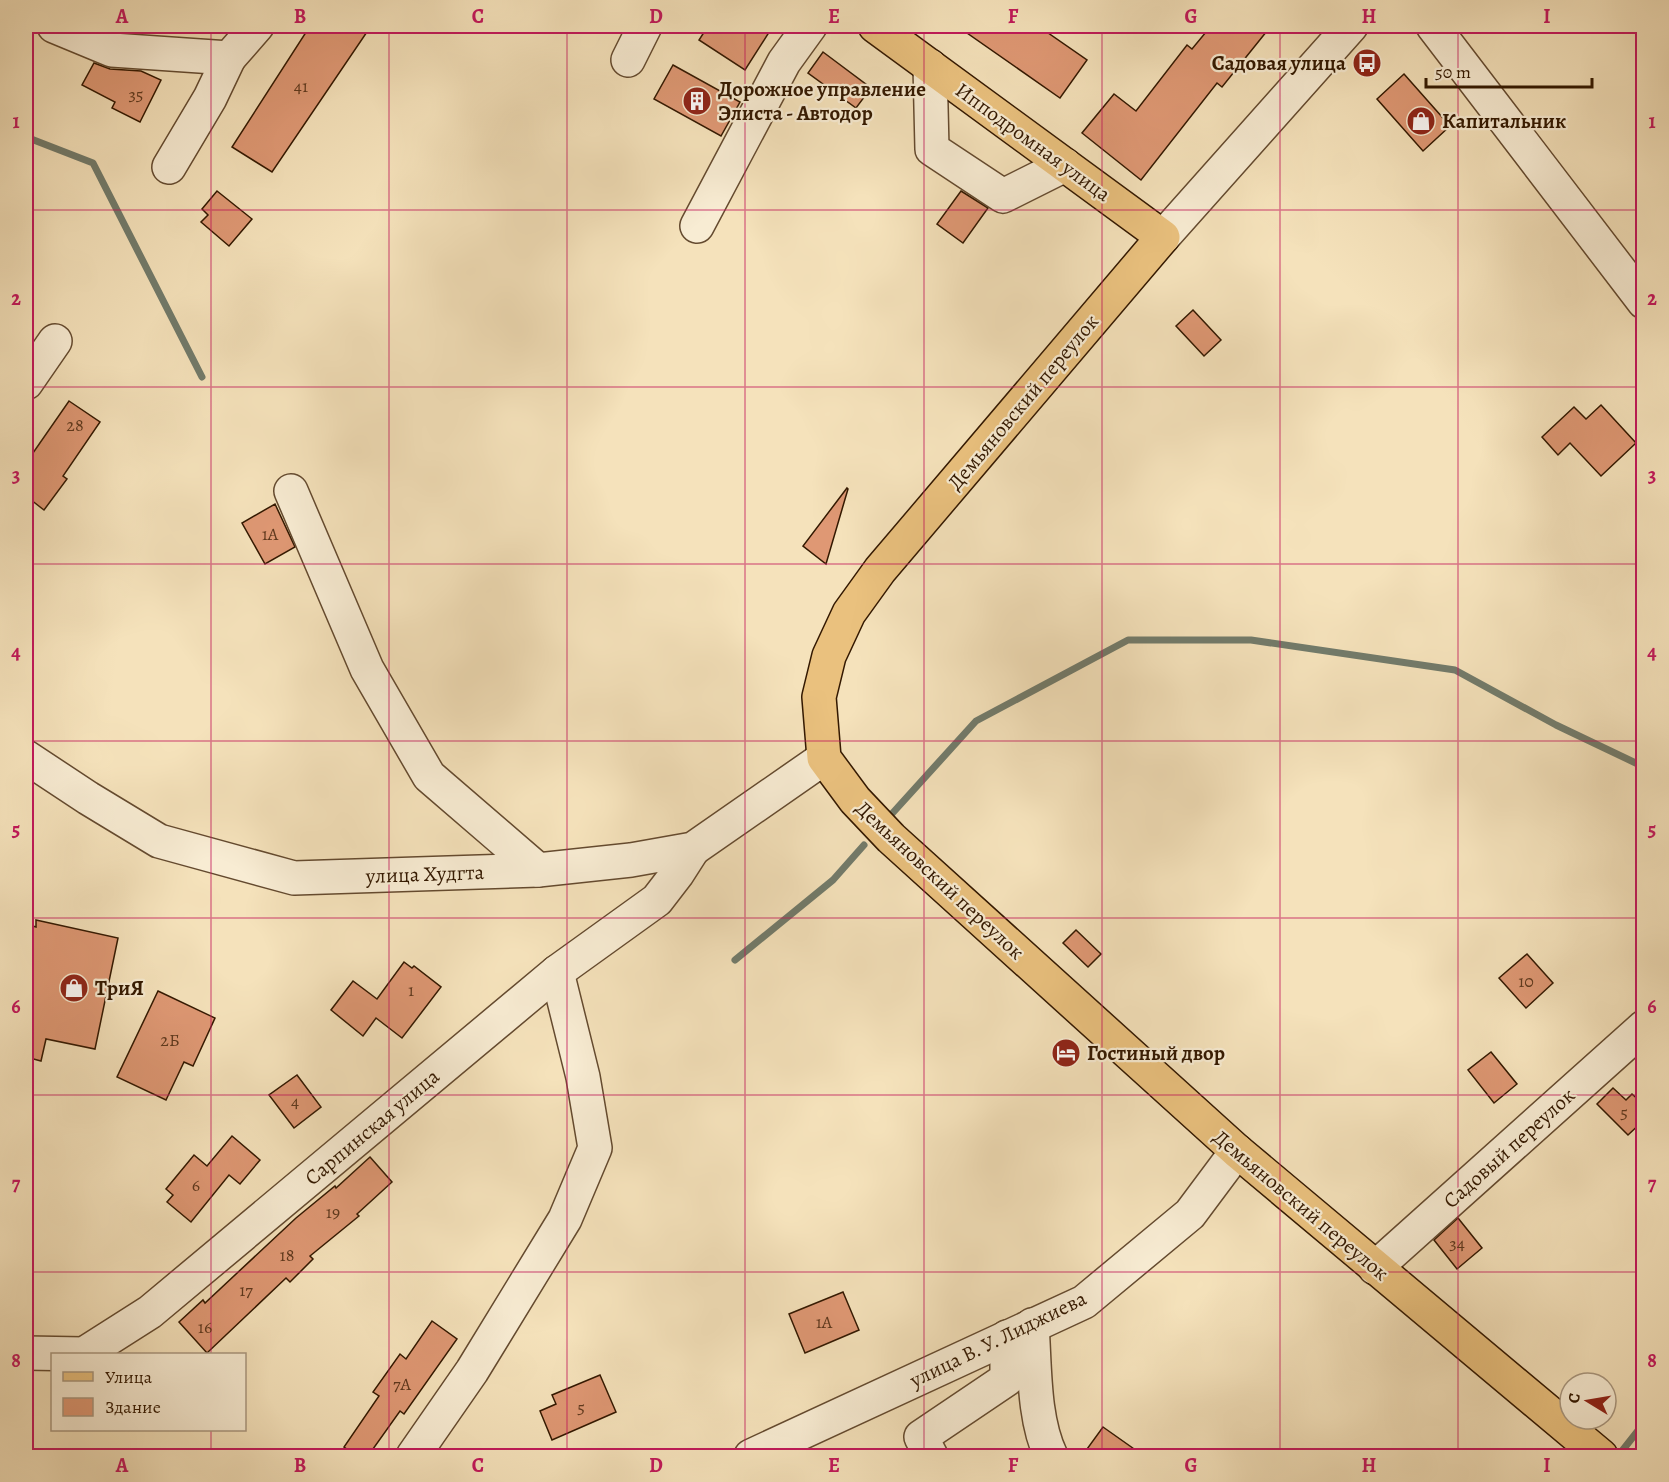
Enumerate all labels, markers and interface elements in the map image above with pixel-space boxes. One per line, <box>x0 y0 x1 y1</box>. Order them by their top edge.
text: A <box>115 3 129 30</box>
text: B <box>294 3 306 30</box>
text: C <box>472 3 484 30</box>
text: D <box>649 3 663 30</box>
text: E <box>828 3 840 30</box>
text: F <box>1008 3 1019 30</box>
text: G <box>1184 3 1198 30</box>
text: H <box>1362 3 1377 30</box>
text: I <box>1543 3 1551 30</box>
bus stop icon: Садовая улица <box>1351 47 1383 79</box>
place label: Садовая улица <box>1212 49 1346 77</box>
scale bar <box>1426 51 1592 89</box>
text: 50 m <box>1435 60 1471 84</box>
house number: 41 <box>294 74 308 98</box>
place label: Дорожное управление Элиста - Автодор <box>718 75 926 127</box>
street label: Ипподромная улица <box>950 76 1117 208</box>
house number: 35 <box>128 82 144 106</box>
building icon: Дорожное управление Элиста - Автодор <box>681 85 713 117</box>
shop icon: Капитальник <box>1405 105 1437 137</box>
place label: Капитальник <box>1442 107 1566 135</box>
text: 1 <box>12 108 20 135</box>
text: 1 <box>1648 108 1656 135</box>
text: 2 <box>11 285 21 312</box>
text: 2 <box>1647 285 1657 312</box>
street label: Демьяновский переулок <box>941 308 1105 496</box>
house number: 28 <box>66 413 84 437</box>
text: 3 <box>12 462 20 489</box>
text: 3 <box>1648 462 1656 489</box>
house number: 1А <box>262 522 279 546</box>
text: 4 <box>11 639 21 666</box>
text: 4 <box>1647 639 1657 666</box>
street label: Демьяновский переулок <box>849 794 1031 966</box>
text: 5 <box>12 816 20 843</box>
text: 5 <box>1648 816 1656 843</box>
street label: улица Худгта <box>364 858 485 890</box>
house number: 10 <box>1518 969 1534 993</box>
shop icon: ТриЯ <box>58 972 90 1004</box>
place label: ТриЯ <box>95 974 144 1002</box>
house number: 1 <box>408 978 414 1002</box>
text: 6 <box>11 993 21 1020</box>
text: 6 <box>1647 993 1657 1020</box>
house number: 2Б <box>160 1028 180 1052</box>
hotel icon: Гостиный двор <box>1050 1037 1082 1069</box>
place label: Гостиный двор <box>1087 1039 1225 1067</box>
street label: Сарпинская улица <box>299 1062 445 1192</box>
street label: Садовый переулок <box>1437 1081 1581 1215</box>
house number: 4 <box>291 1089 299 1113</box>
house number: 5 <box>1620 1100 1628 1124</box>
street label: Демьяновский переулок <box>1207 1123 1395 1287</box>
text: 7 <box>12 1170 21 1197</box>
text: 7 <box>1648 1170 1657 1197</box>
house number: 6 <box>192 1173 200 1197</box>
house number: 19 <box>326 1200 340 1224</box>
house number: 34 <box>1449 1231 1465 1255</box>
house number: 18 <box>280 1243 294 1267</box>
house number: 17 <box>239 1278 253 1302</box>
street label: улица В. У. Лиджиева <box>904 1284 1091 1394</box>
house number: 1А <box>816 1310 833 1334</box>
house number: 16 <box>198 1315 212 1339</box>
text: 8 <box>11 1347 21 1374</box>
text: 8 <box>1647 1347 1657 1374</box>
legend <box>51 1353 246 1431</box>
text: Улица <box>105 1365 153 1389</box>
north arrow <box>1558 1371 1618 1431</box>
house number: 7А <box>393 1372 412 1396</box>
text: С <box>1563 1391 1586 1405</box>
text: Здание <box>105 1395 161 1419</box>
house number: 5 <box>577 1395 585 1419</box>
text: A <box>115 1452 129 1479</box>
text: B <box>294 1452 306 1479</box>
text: C <box>472 1452 484 1479</box>
text: D <box>649 1452 663 1479</box>
text: E <box>828 1452 840 1479</box>
text: F <box>1008 1452 1019 1479</box>
text: G <box>1184 1452 1198 1479</box>
text: H <box>1362 1452 1377 1479</box>
text: I <box>1543 1452 1551 1479</box>

